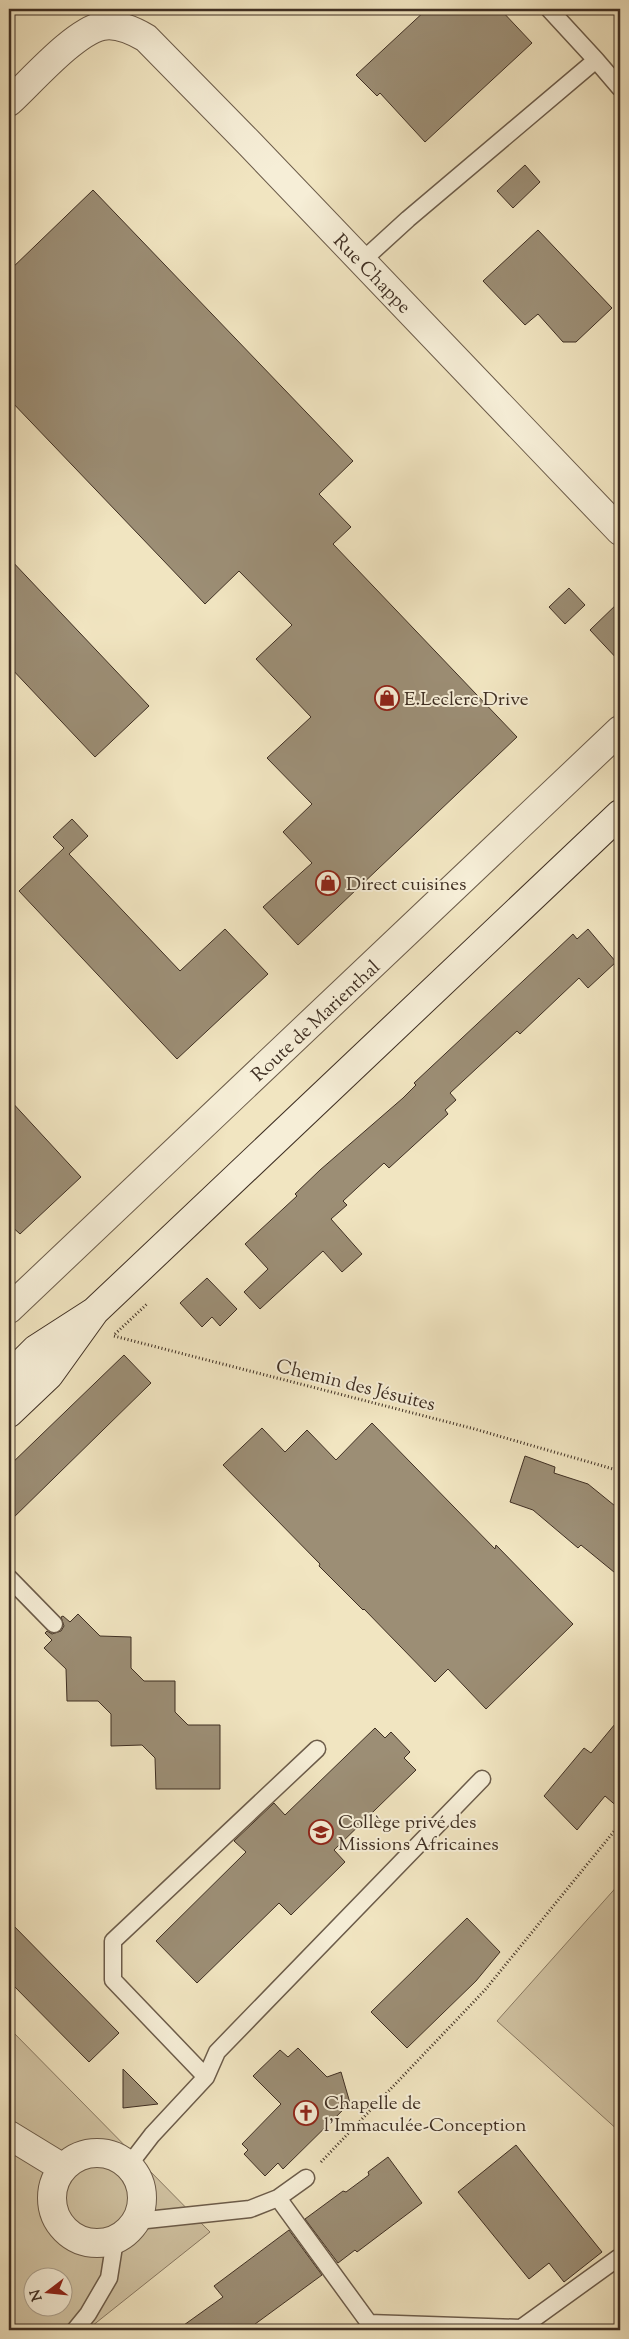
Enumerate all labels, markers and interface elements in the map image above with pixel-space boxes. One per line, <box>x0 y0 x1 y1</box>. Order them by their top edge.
street label: Rue Chappe <box>326 229 416 321</box>
shop icon: E.Leclerc Drive <box>374 685 400 711</box>
place label: E.Leclerc Drive <box>404 687 529 714</box>
shop icon: Direct cuisines <box>315 870 341 896</box>
place label: Direct cuisines <box>346 872 467 899</box>
street label: Route de Marienthal <box>246 955 387 1089</box>
street label: Chemin des Jésuites <box>273 1354 438 1419</box>
place label: Collège privé des Missions Africaines <box>338 1810 499 1859</box>
school or university icon: Collège privé des Missions Africaines <box>308 1819 334 1845</box>
place label: Chapelle de l'Immaculée-Conception <box>324 2091 526 2140</box>
church icon: Chapelle de l'Immaculée-Conception <box>293 2100 319 2126</box>
north arrow <box>22 2266 72 2316</box>
text: N <box>26 2287 49 2303</box>

